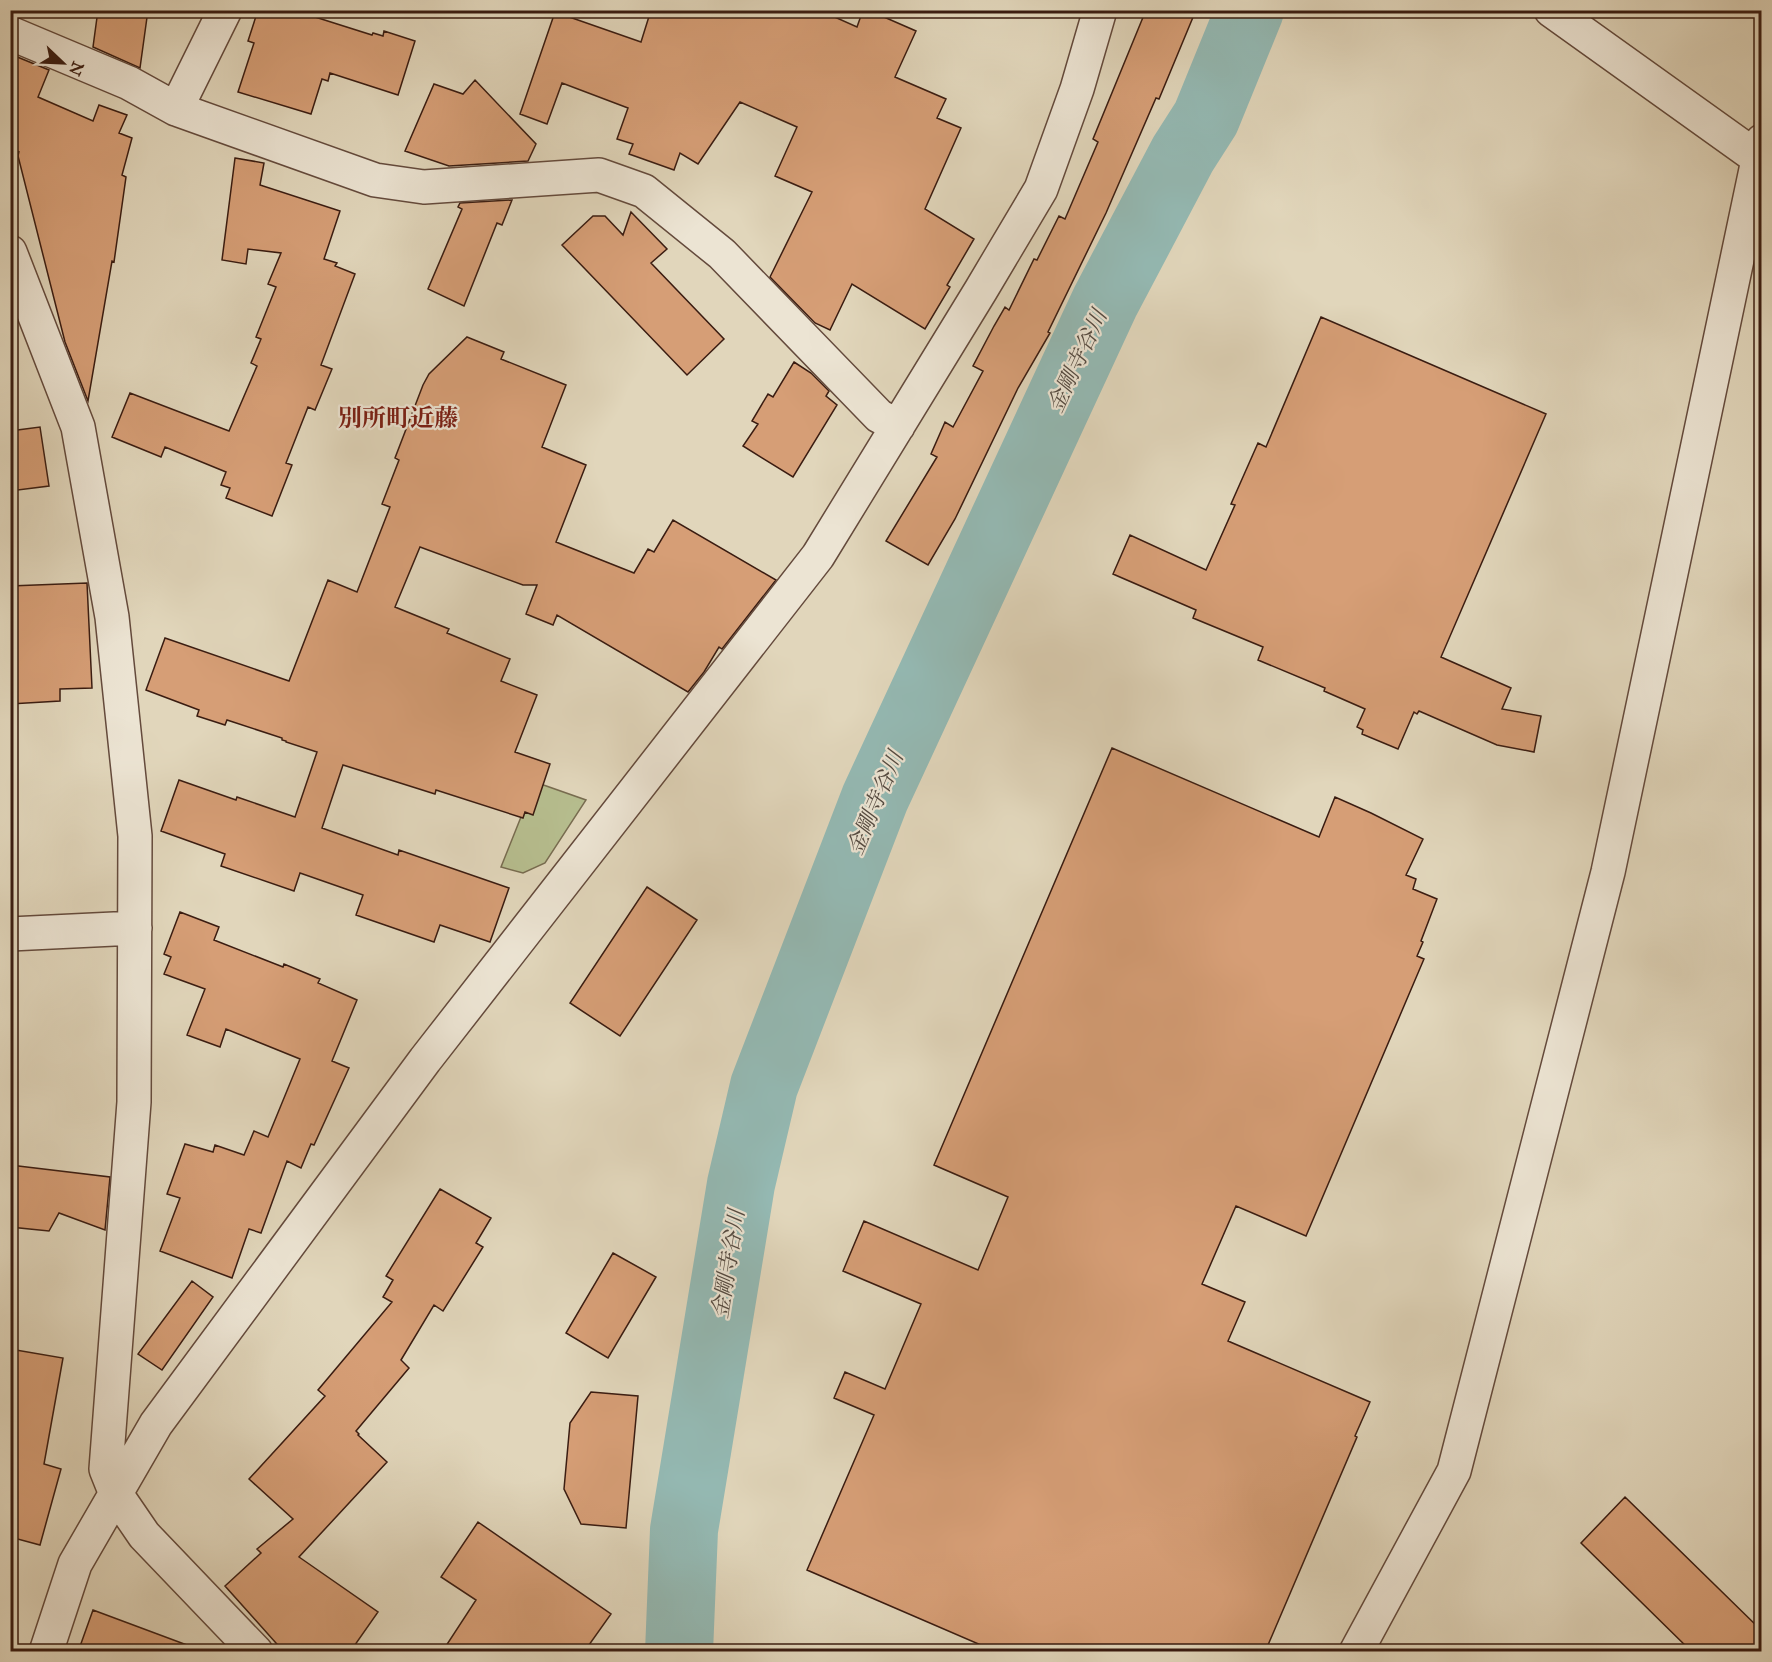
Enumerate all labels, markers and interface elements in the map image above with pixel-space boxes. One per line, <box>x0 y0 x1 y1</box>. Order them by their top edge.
north arrow <box>33 33 93 93</box>
text: N <box>65 59 88 79</box>
water label: 金剛寺谷川 <box>1042 304 1113 417</box>
district label: 別所町近藤 <box>338 403 458 433</box>
water label: 金剛寺谷川 <box>841 745 910 859</box>
water label: 金剛寺谷川 <box>706 1206 750 1320</box>

